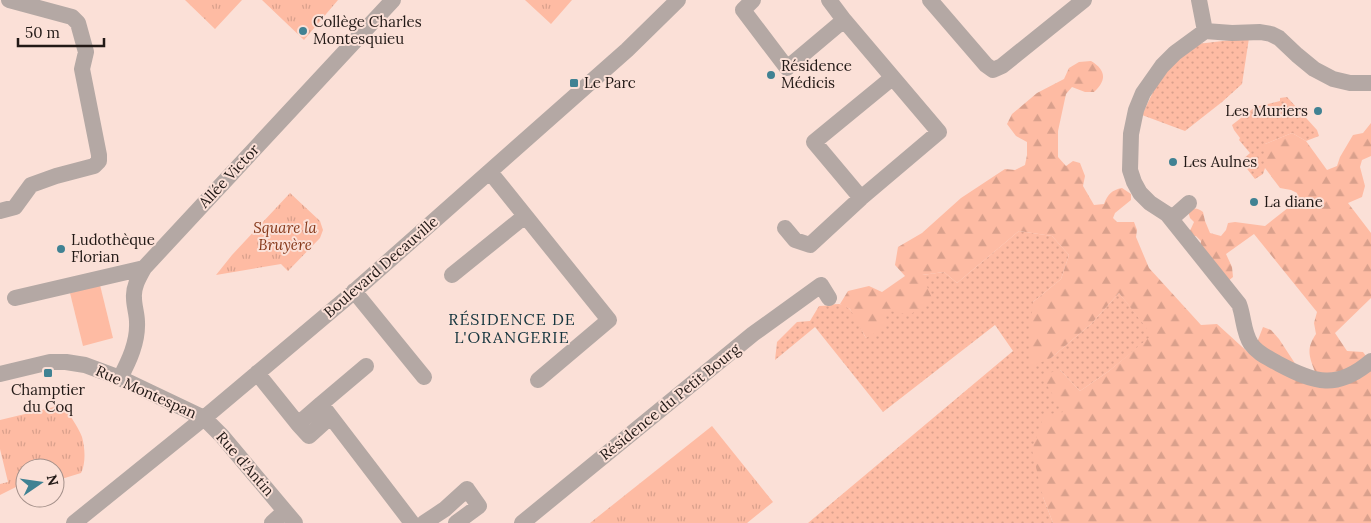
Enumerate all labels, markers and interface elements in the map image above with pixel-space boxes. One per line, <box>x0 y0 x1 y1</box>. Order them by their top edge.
place label: Collège Charles Montesquieu <box>313 12 422 48</box>
scale bar <box>18 15 104 47</box>
text: 50 m <box>25 23 60 42</box>
marker: Collège Charles Montesquieu <box>297 25 309 37</box>
place label: Résidence Médicis <box>781 56 852 92</box>
marker: Résidence Médicis <box>765 69 777 81</box>
place label: Le Parc <box>584 73 636 92</box>
marker: Le Parc <box>568 77 580 89</box>
place label: Les Muriers <box>1225 101 1308 120</box>
marker: Les Muriers <box>1312 105 1324 117</box>
street label: Allée Victor <box>194 139 263 212</box>
place label: Les Aulnes <box>1183 152 1257 171</box>
marker: Les Aulnes <box>1167 156 1179 168</box>
place label: La diane <box>1264 192 1323 211</box>
marker: La diane <box>1248 196 1260 208</box>
street label: Boulevard Decauville <box>320 212 442 322</box>
park label: Square la Bruyère <box>253 218 318 254</box>
place label: Ludothèque Florian <box>71 230 155 266</box>
marker: Ludothèque Florian <box>55 243 67 255</box>
district label: RÉSIDENCE DE L'ORANGERIE <box>448 309 576 347</box>
street label: Résidence du Petit Bourg <box>596 339 744 464</box>
street label: Rue Montespan <box>93 361 200 422</box>
marker: Champtier du Coq <box>42 367 54 379</box>
place label: Champtier du Coq <box>11 380 86 416</box>
street label: Rue d'Antin <box>212 428 279 500</box>
north arrow <box>15 458 65 508</box>
text: N <box>43 473 63 488</box>

